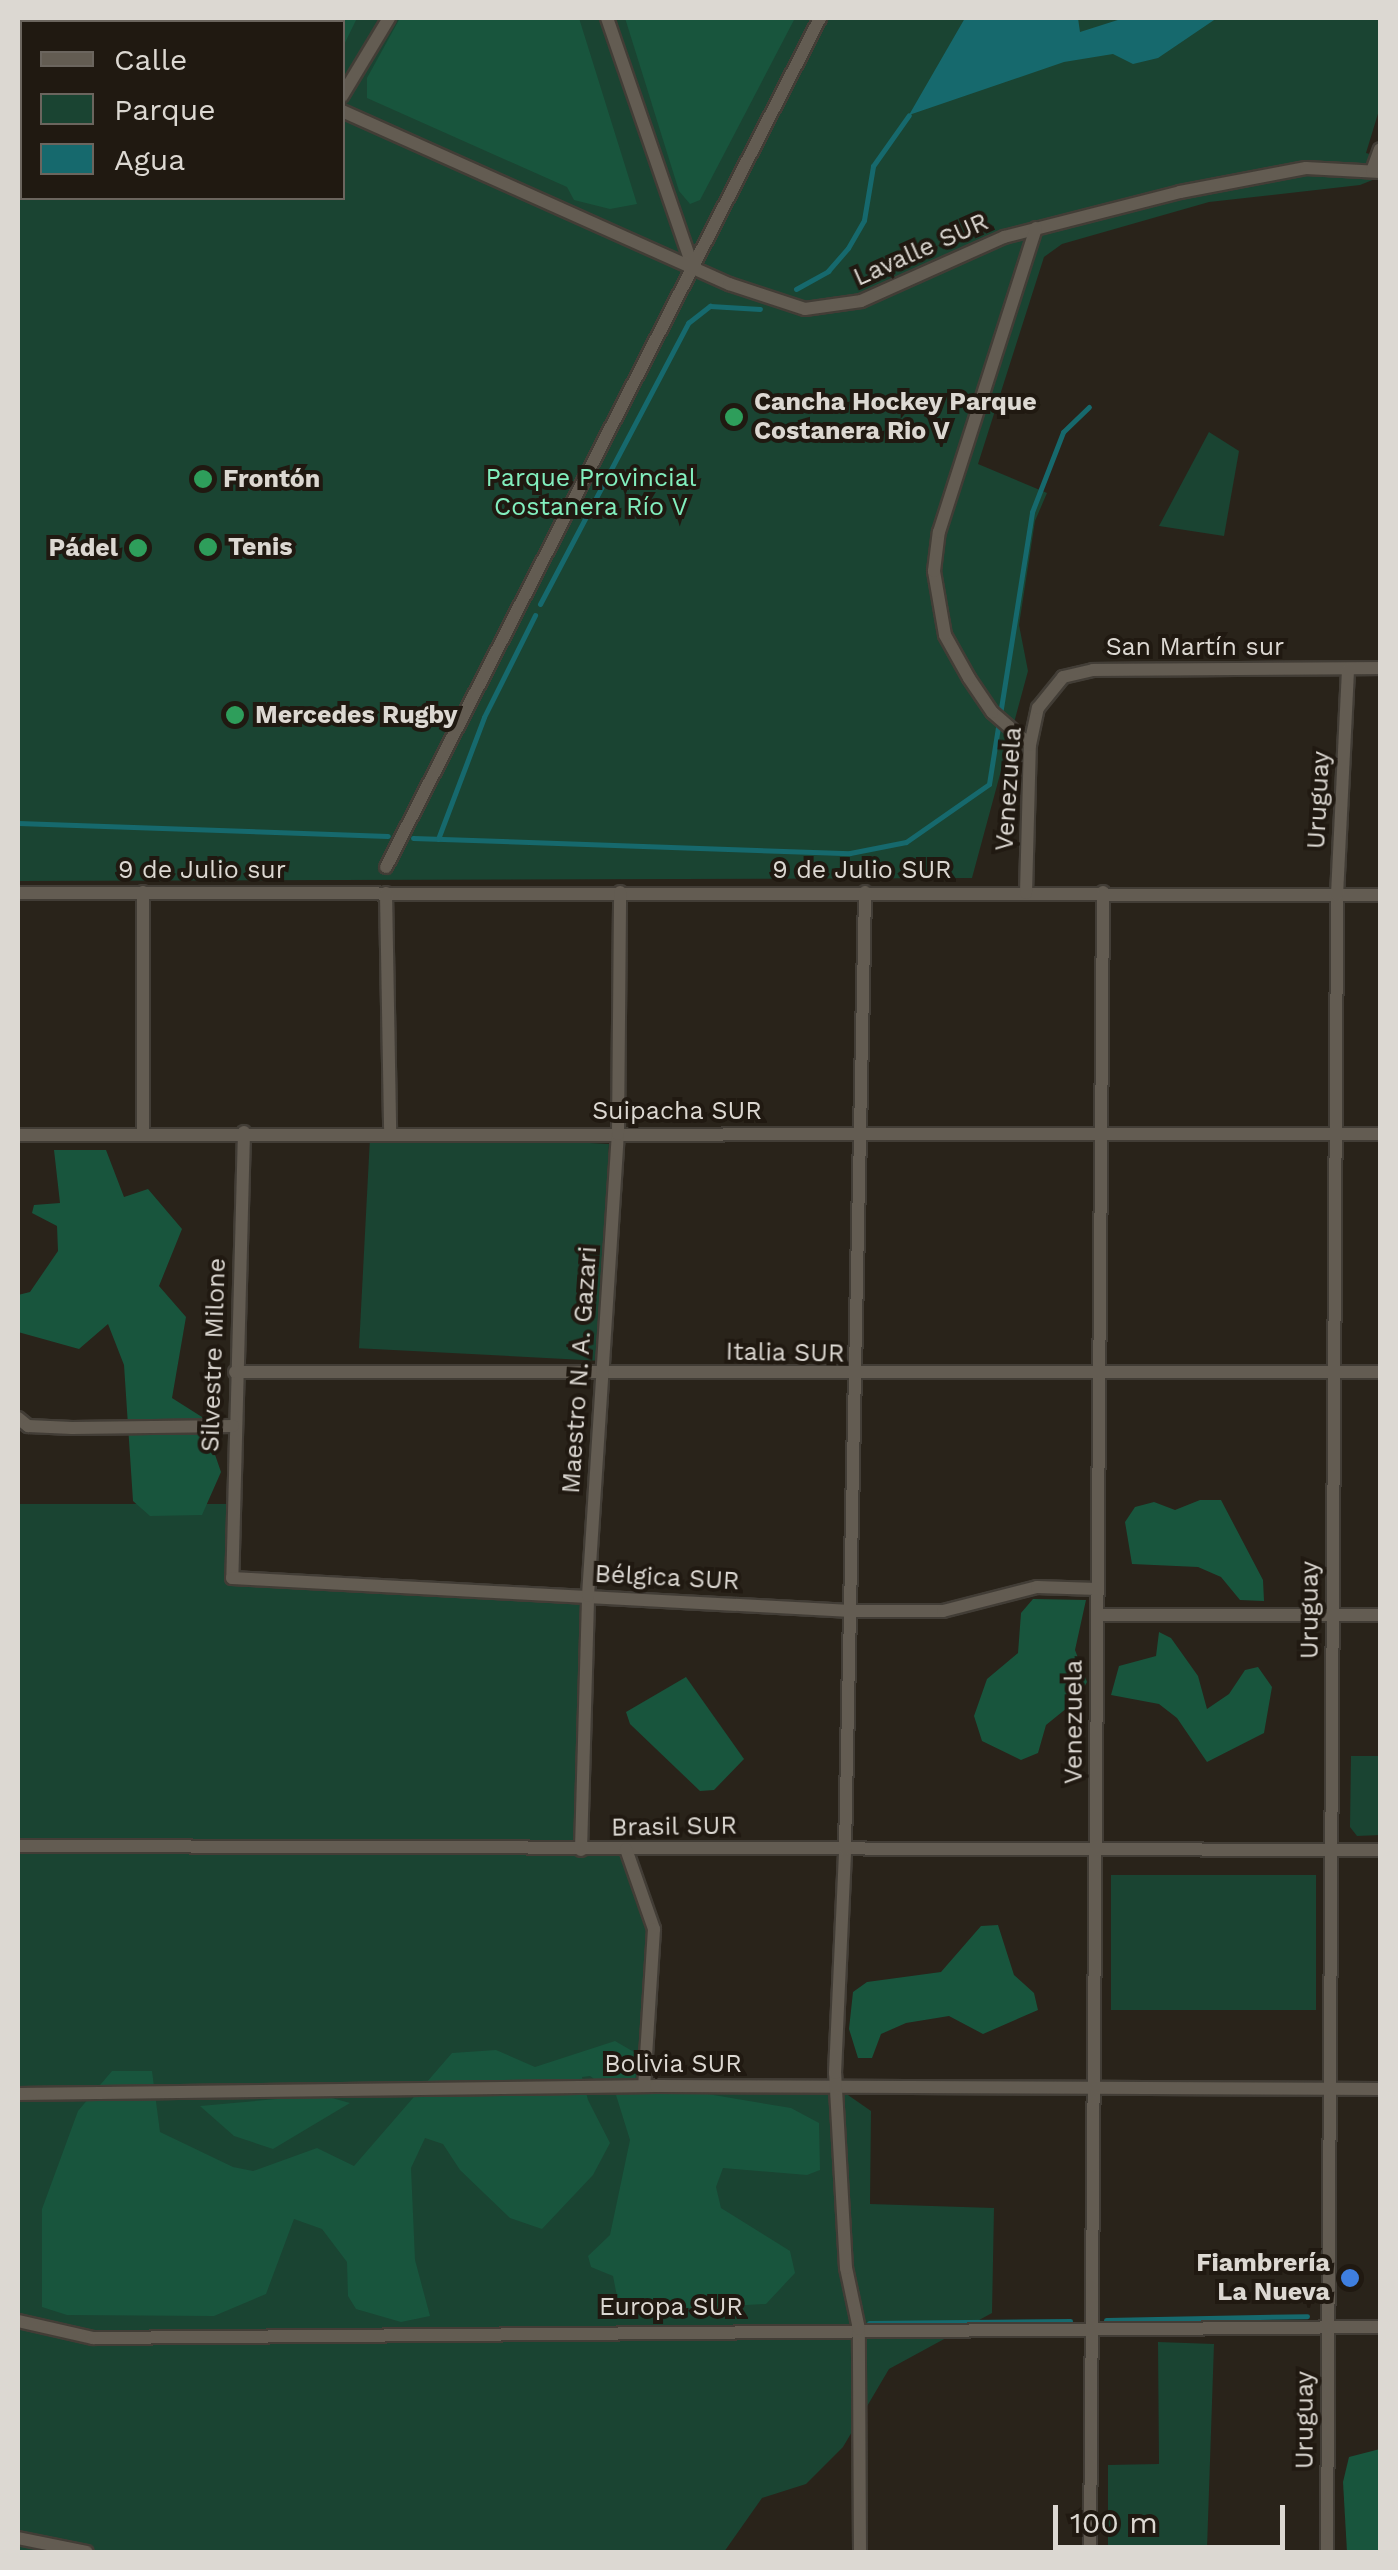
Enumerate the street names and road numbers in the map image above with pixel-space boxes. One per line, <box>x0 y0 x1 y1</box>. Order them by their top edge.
street label: Lavalle SUR <box>849 207 993 293</box>
street label: San Martín sur <box>1106 632 1284 662</box>
street label: Venezuela <box>990 726 1028 852</box>
street label: Uruguay <box>1301 750 1337 850</box>
street label: 9 de Julio sur <box>118 855 286 885</box>
street label: 9 de Julio SUR <box>772 855 952 885</box>
street label: Suipacha SUR <box>592 1096 762 1126</box>
street label: Maestro N. A. Gazari <box>556 1245 604 1495</box>
street label: Silvestre Milone <box>196 1257 232 1453</box>
street label: Italia SUR <box>725 1337 845 1369</box>
street label: Bélgica SUR <box>594 1559 740 1597</box>
street label: Uruguay <box>1295 1561 1325 1659</box>
street label: Venezuela <box>1059 1660 1089 1784</box>
street label: Brasil SUR <box>610 1811 738 1843</box>
street label: Bolivia SUR <box>604 2049 742 2079</box>
street label: Europa SUR <box>599 2292 743 2322</box>
street label: Uruguay <box>1290 2371 1320 2469</box>

